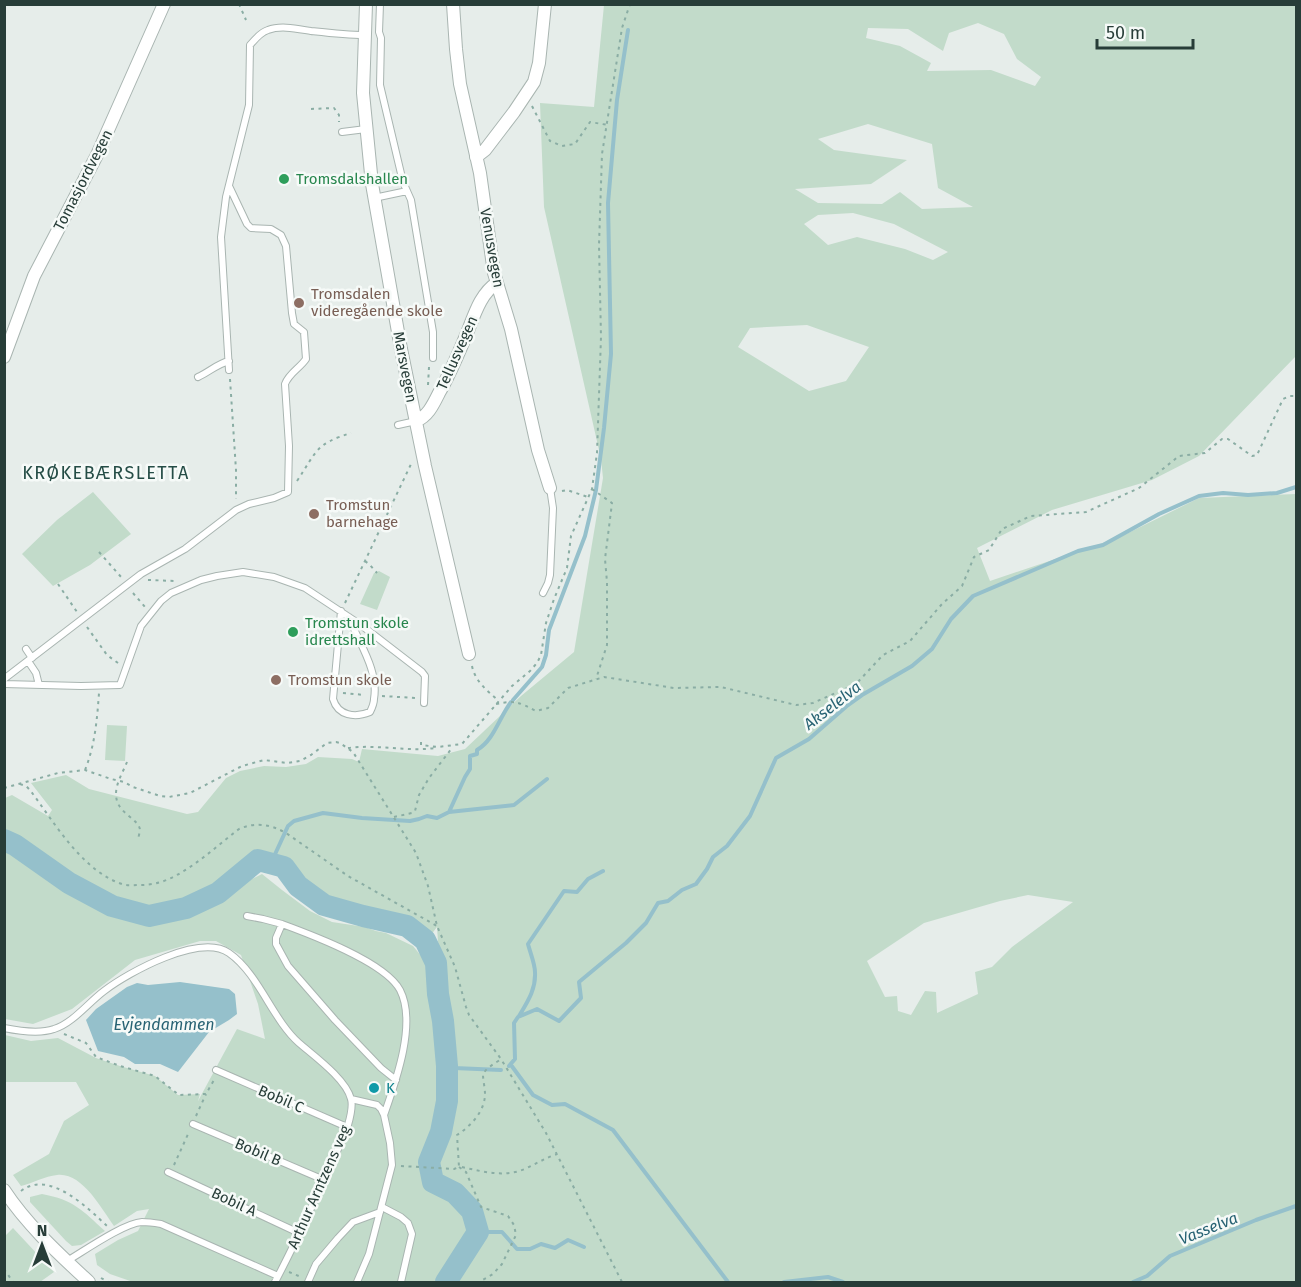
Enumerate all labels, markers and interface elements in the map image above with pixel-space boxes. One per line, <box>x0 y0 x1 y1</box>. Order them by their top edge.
scale bar <box>1097 12 1193 50</box>
text: 50 m <box>1106 22 1145 44</box>
street label: Tomasjordvegen <box>50 127 116 233</box>
place label: Tromsdalshallen <box>296 170 408 188</box>
marker: Tromsdalshallen <box>277 172 291 186</box>
street label: Venusvegen <box>476 207 508 289</box>
place label: Tromsdalen videregående skole <box>311 285 443 320</box>
marker: Tromsdalen videregående skole <box>292 296 306 310</box>
street label: Tellusvegen <box>433 313 481 393</box>
street label: Marsvegen <box>389 330 421 404</box>
district label: KRØKEBÆRSLETTA <box>22 462 190 484</box>
place label: Tromstun barnehage <box>326 496 398 531</box>
marker: Tromstun barnehage <box>307 507 321 521</box>
place label: Tromstun skole idrettshall <box>305 614 409 649</box>
marker: Tromstun skole idrettshall <box>286 625 300 639</box>
place label: Tromstun skole <box>288 671 392 689</box>
marker: Tromstun skole <box>269 673 283 687</box>
water label: Akselelva <box>799 677 865 734</box>
water label: Evjendammen <box>113 1015 215 1034</box>
place label: K <box>386 1079 395 1097</box>
street label: Bobil C <box>255 1081 307 1117</box>
marker: K <box>367 1081 381 1095</box>
street label: Arthur Arntzens veg <box>284 1122 354 1252</box>
street label: Bobil B <box>232 1134 284 1170</box>
street label: Bobil A <box>208 1184 260 1220</box>
water label: Vasselva <box>1176 1208 1240 1249</box>
north arrow <box>12 1215 72 1275</box>
text: N <box>37 1221 47 1240</box>

